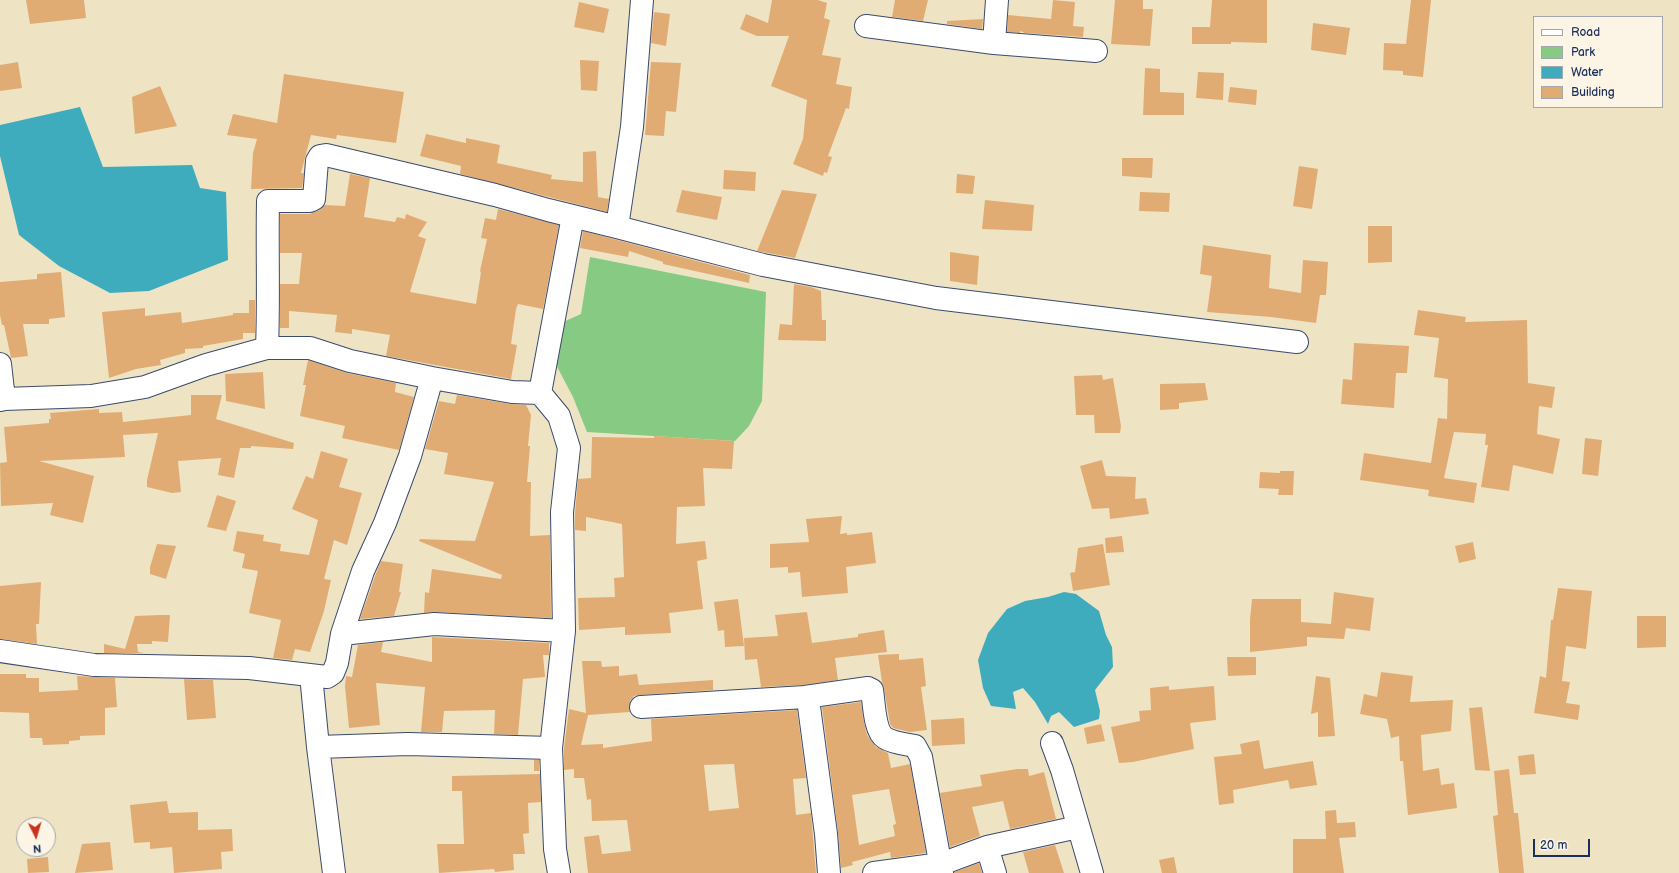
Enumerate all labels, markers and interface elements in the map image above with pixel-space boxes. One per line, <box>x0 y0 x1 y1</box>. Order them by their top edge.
legend <box>1533 16 1663 108</box>
text: Road <box>1571 25 1600 40</box>
text: Park <box>1571 45 1595 60</box>
text: Water <box>1571 65 1603 80</box>
text: Building <box>1571 85 1615 100</box>
north arrow <box>16 817 56 857</box>
scale bar <box>1535 831 1592 857</box>
text: 20 m <box>1540 838 1567 853</box>
text: N <box>32 842 42 855</box>

